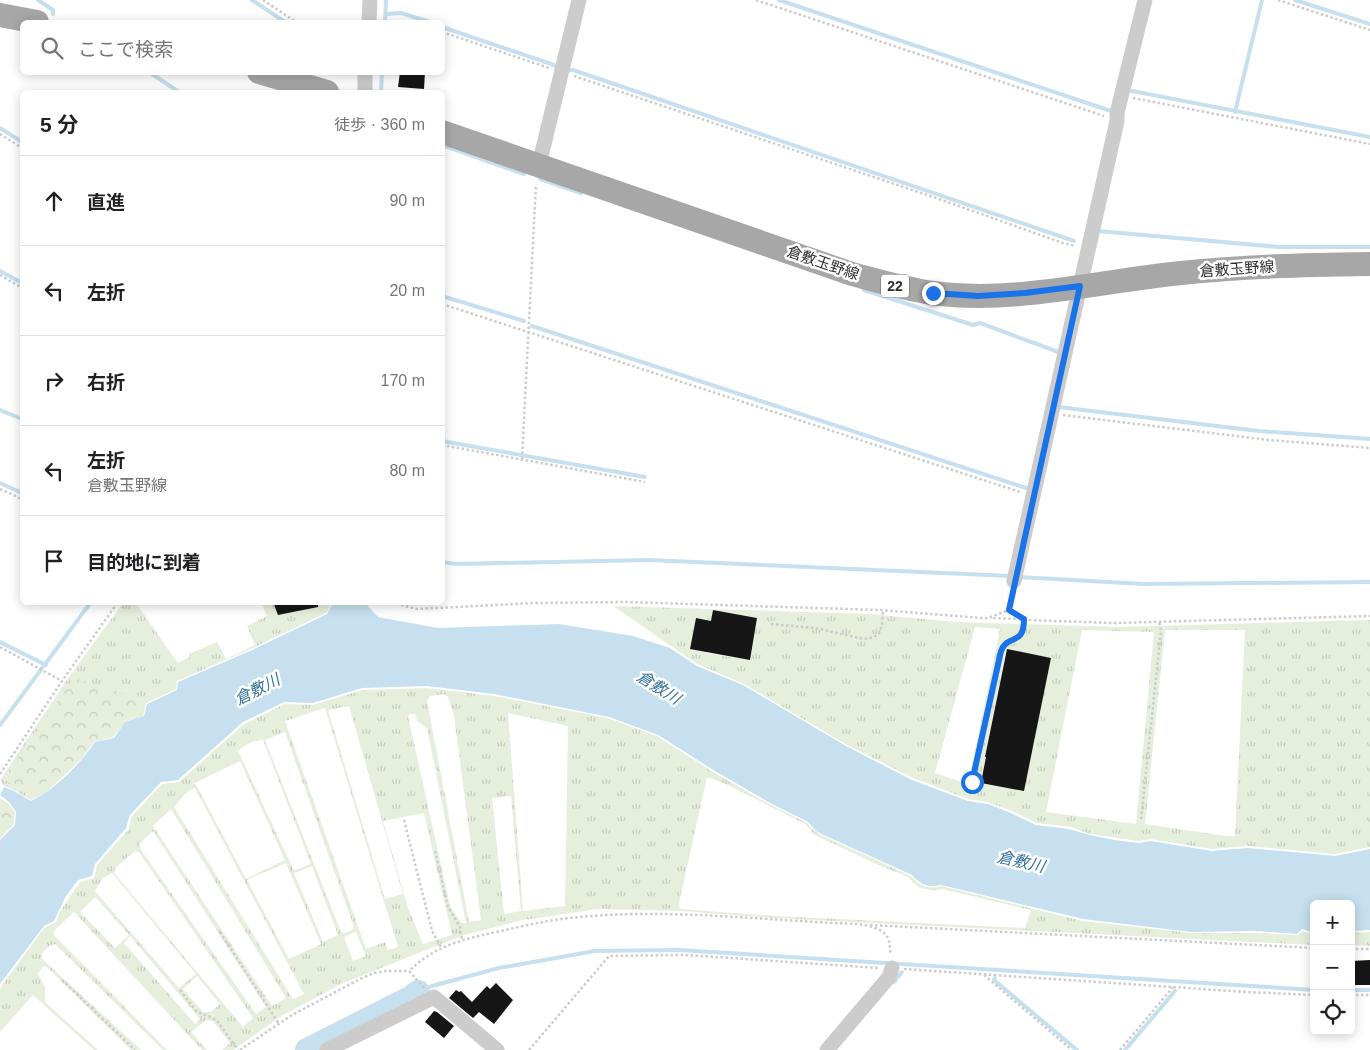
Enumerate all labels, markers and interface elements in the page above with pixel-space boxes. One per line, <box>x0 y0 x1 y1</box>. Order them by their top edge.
search box <box>20 20 445 75</box>
icon: search <box>38 34 66 62</box>
text: ここで検索 <box>78 39 173 60</box>
text: 5 分 <box>40 113 79 136</box>
text: 徒歩 · 360 m <box>334 116 425 133</box>
icon: ahead <box>40 187 68 215</box>
text: 直進 <box>87 192 125 213</box>
text: 90 m <box>389 192 425 209</box>
street label: 倉敷玉野線 <box>785 242 861 283</box>
street label: 倉敷玉野線 <box>1199 257 1275 280</box>
road number: 22 <box>881 274 909 298</box>
icon: left <box>40 277 68 305</box>
text: 左折 <box>87 282 125 303</box>
text: 20 m <box>389 282 425 299</box>
route end <box>922 282 945 305</box>
icon: right <box>40 367 68 395</box>
text: 右折 <box>87 372 125 393</box>
text: 170 m <box>381 372 425 389</box>
text: 左折 <box>87 450 125 471</box>
icon: left <box>40 457 68 485</box>
text: 80 m <box>389 462 425 479</box>
text: 倉敷玉野線 <box>87 477 167 494</box>
icon: arrive <box>40 547 68 575</box>
text: 目的地に到着 <box>87 552 201 573</box>
water label: 倉敷川 <box>634 667 685 708</box>
water label: 倉敷川 <box>232 670 284 708</box>
route start <box>961 771 984 794</box>
water label: 倉敷川 <box>996 848 1048 876</box>
map controls <box>1310 900 1355 1035</box>
button: + <box>1310 900 1355 945</box>
button: − <box>1310 945 1355 990</box>
button: locate <box>1310 990 1355 1035</box>

